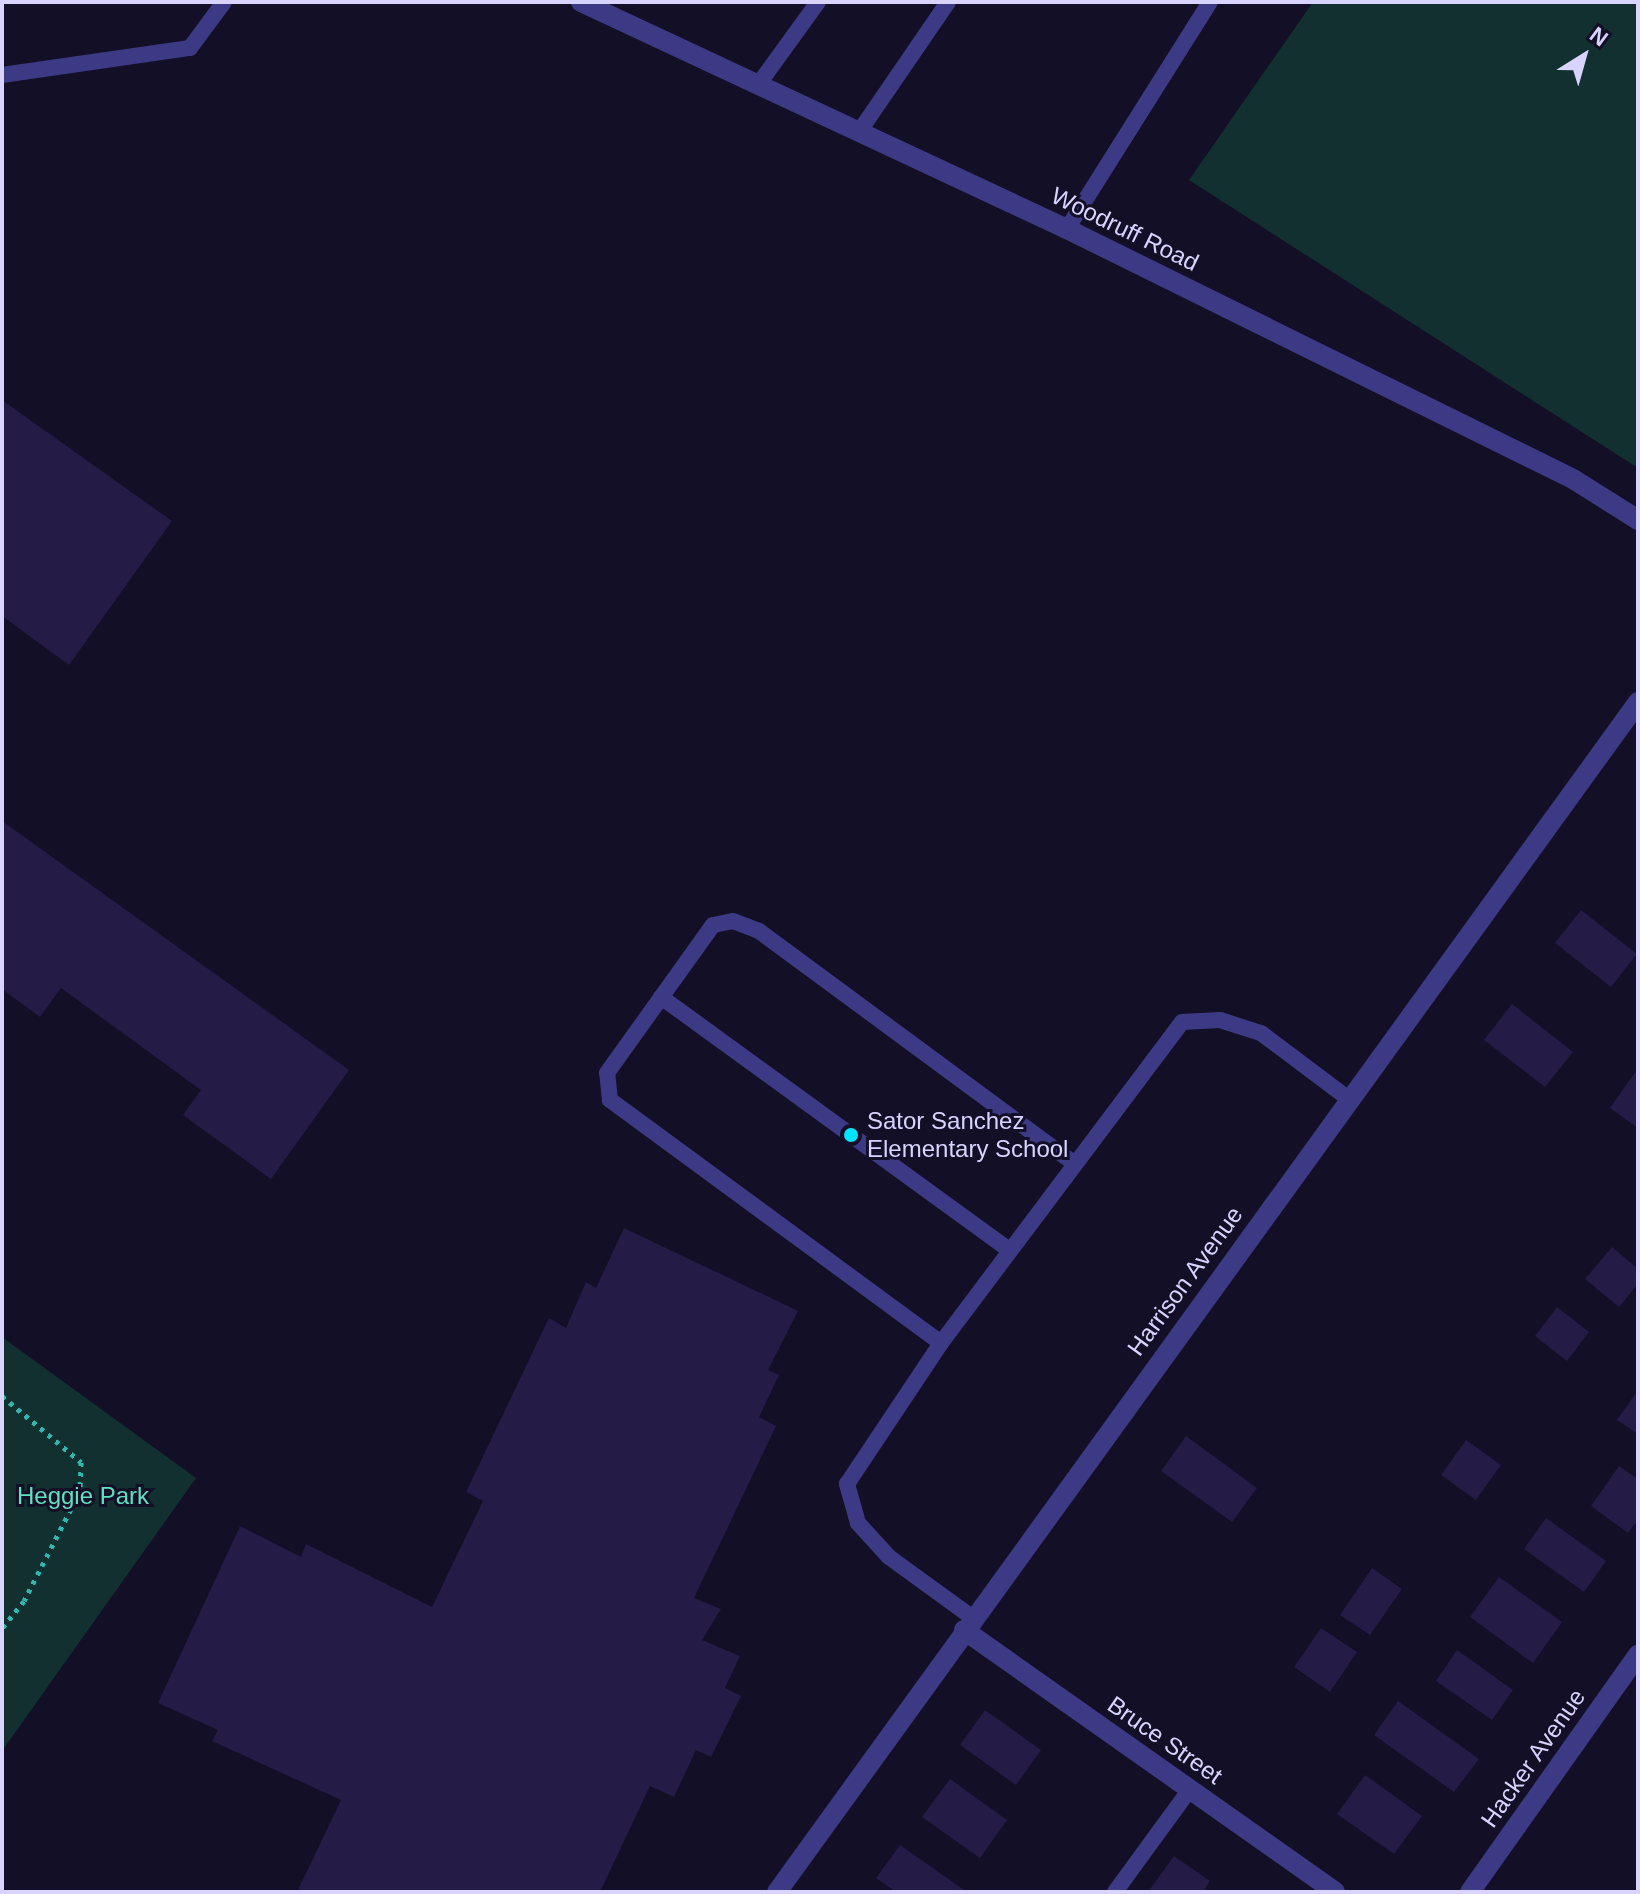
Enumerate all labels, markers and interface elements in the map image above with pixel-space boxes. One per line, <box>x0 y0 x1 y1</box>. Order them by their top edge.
north arrow <box>1544 16 1624 96</box>
text: N <box>1585 22 1613 51</box>
street label: Woodruff Road <box>1047 181 1203 277</box>
place label: Sator Sanchez Elementary School <box>867 1107 1068 1163</box>
marker: Sator Sanchez Elementary School <box>842 1126 860 1144</box>
street label: Harrison Avenue <box>1121 1200 1249 1362</box>
park label: Heggie Park <box>17 1482 149 1510</box>
street label: Hacker Avenue <box>1474 1683 1592 1833</box>
street label: Bruce Street <box>1102 1690 1228 1790</box>

